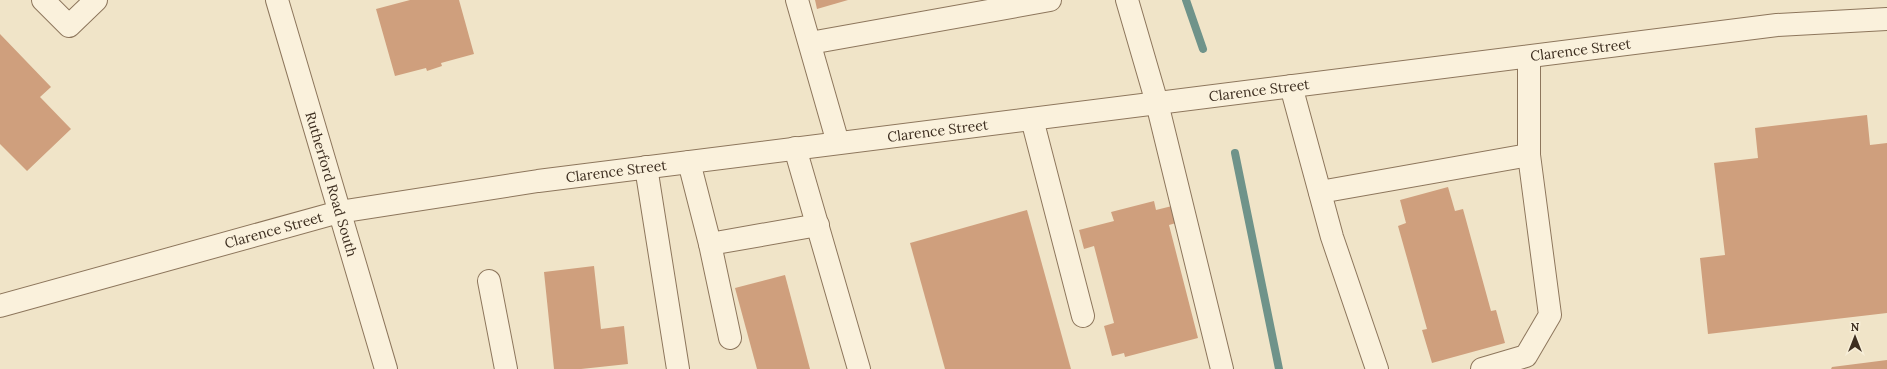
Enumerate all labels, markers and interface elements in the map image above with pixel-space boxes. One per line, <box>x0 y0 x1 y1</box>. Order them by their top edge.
street label: Clarence Street <box>1529 34 1633 65</box>
street label: Clarence Street <box>1208 75 1311 105</box>
street label: Rutherford Road South <box>302 110 361 259</box>
street label: Clarence Street <box>886 115 990 146</box>
street label: Clarence Street <box>565 156 668 186</box>
street label: Clarence Street <box>222 208 325 252</box>
north arrow <box>1835 317 1875 357</box>
text: N <box>1851 320 1860 334</box>

